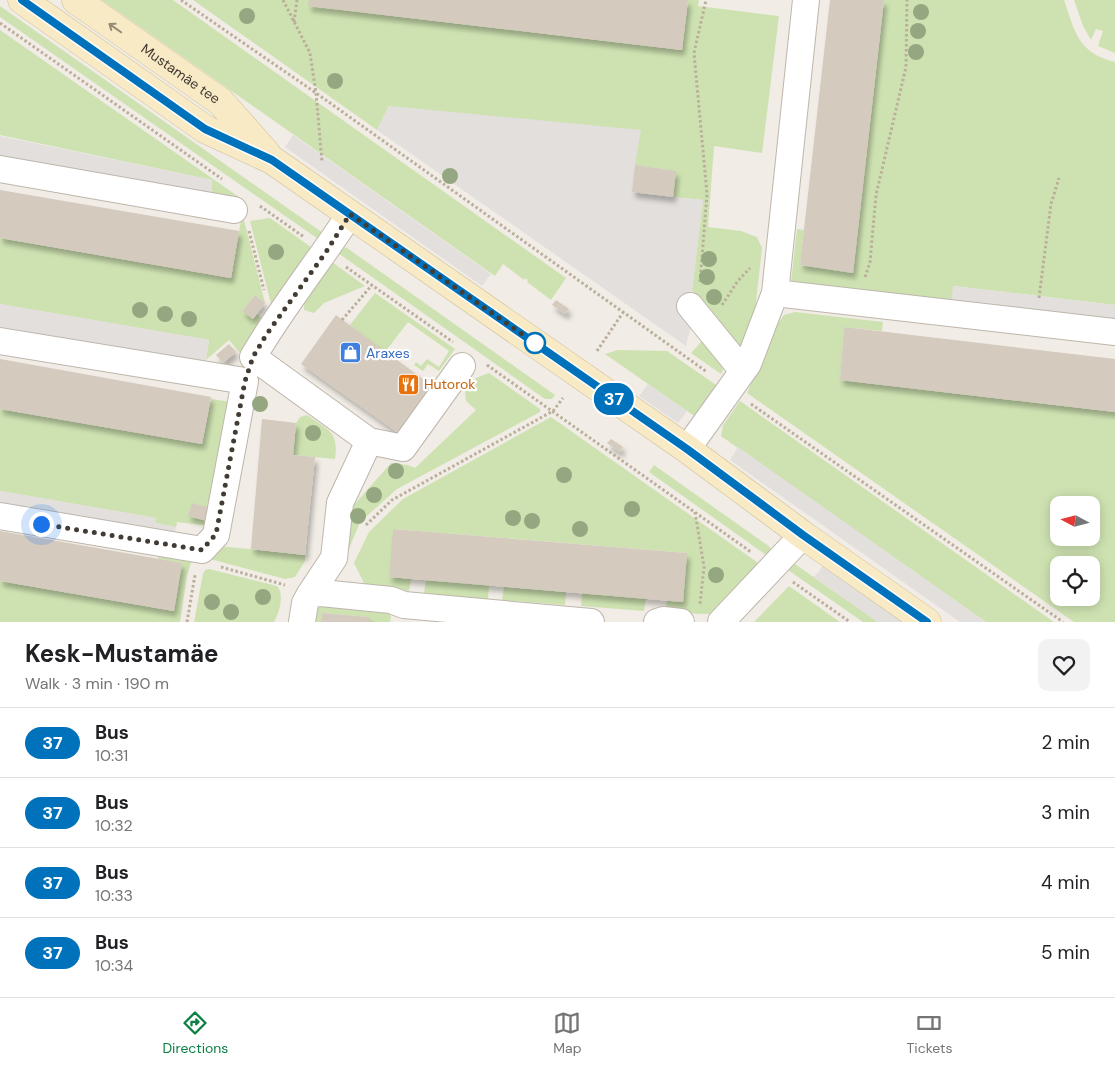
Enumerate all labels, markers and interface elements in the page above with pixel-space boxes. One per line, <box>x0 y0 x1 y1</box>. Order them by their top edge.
one-way arrow <box>109 23 123 33</box>
street label: Mustamäe tee <box>138 40 224 108</box>
unlabelled marker <box>524 332 546 354</box>
shop icon: Araxes <box>338 341 362 365</box>
place label: Araxes <box>366 344 410 362</box>
restaurant icon: Hutorok <box>396 372 420 396</box>
place label: Hutorok <box>424 375 475 393</box>
line badge: 37 <box>592 383 636 415</box>
text: 37 <box>604 387 624 411</box>
north arrow <box>1050 496 1100 546</box>
map controls <box>1050 496 1100 606</box>
your location <box>29 512 54 537</box>
button: locate <box>1050 556 1100 606</box>
text: Kesk-Mustamäe <box>25 638 219 669</box>
button: heart <box>1038 639 1090 691</box>
text: Walk · 3 min · 190 m <box>25 673 169 694</box>
text: Bus <box>95 720 129 745</box>
text: 2 min <box>1042 730 1090 755</box>
text: 37 <box>42 731 63 755</box>
text: 10:31 <box>95 745 128 766</box>
text: Bus <box>95 790 129 815</box>
text: 3 min <box>1041 800 1090 825</box>
text: 37 <box>42 801 63 825</box>
text: 10:32 <box>95 815 133 836</box>
text: Bus <box>95 860 129 885</box>
text: 4 min <box>1041 870 1090 895</box>
text: 37 <box>42 871 63 895</box>
text: 10:33 <box>95 885 133 906</box>
text: Bus <box>95 930 129 955</box>
text: 5 min <box>1041 940 1090 965</box>
text: 37 <box>42 941 63 965</box>
text: 10:34 <box>95 955 133 976</box>
tab: Directions <box>162 1009 228 1057</box>
tab: Map <box>553 1009 582 1057</box>
tab: Tickets <box>906 1009 952 1057</box>

